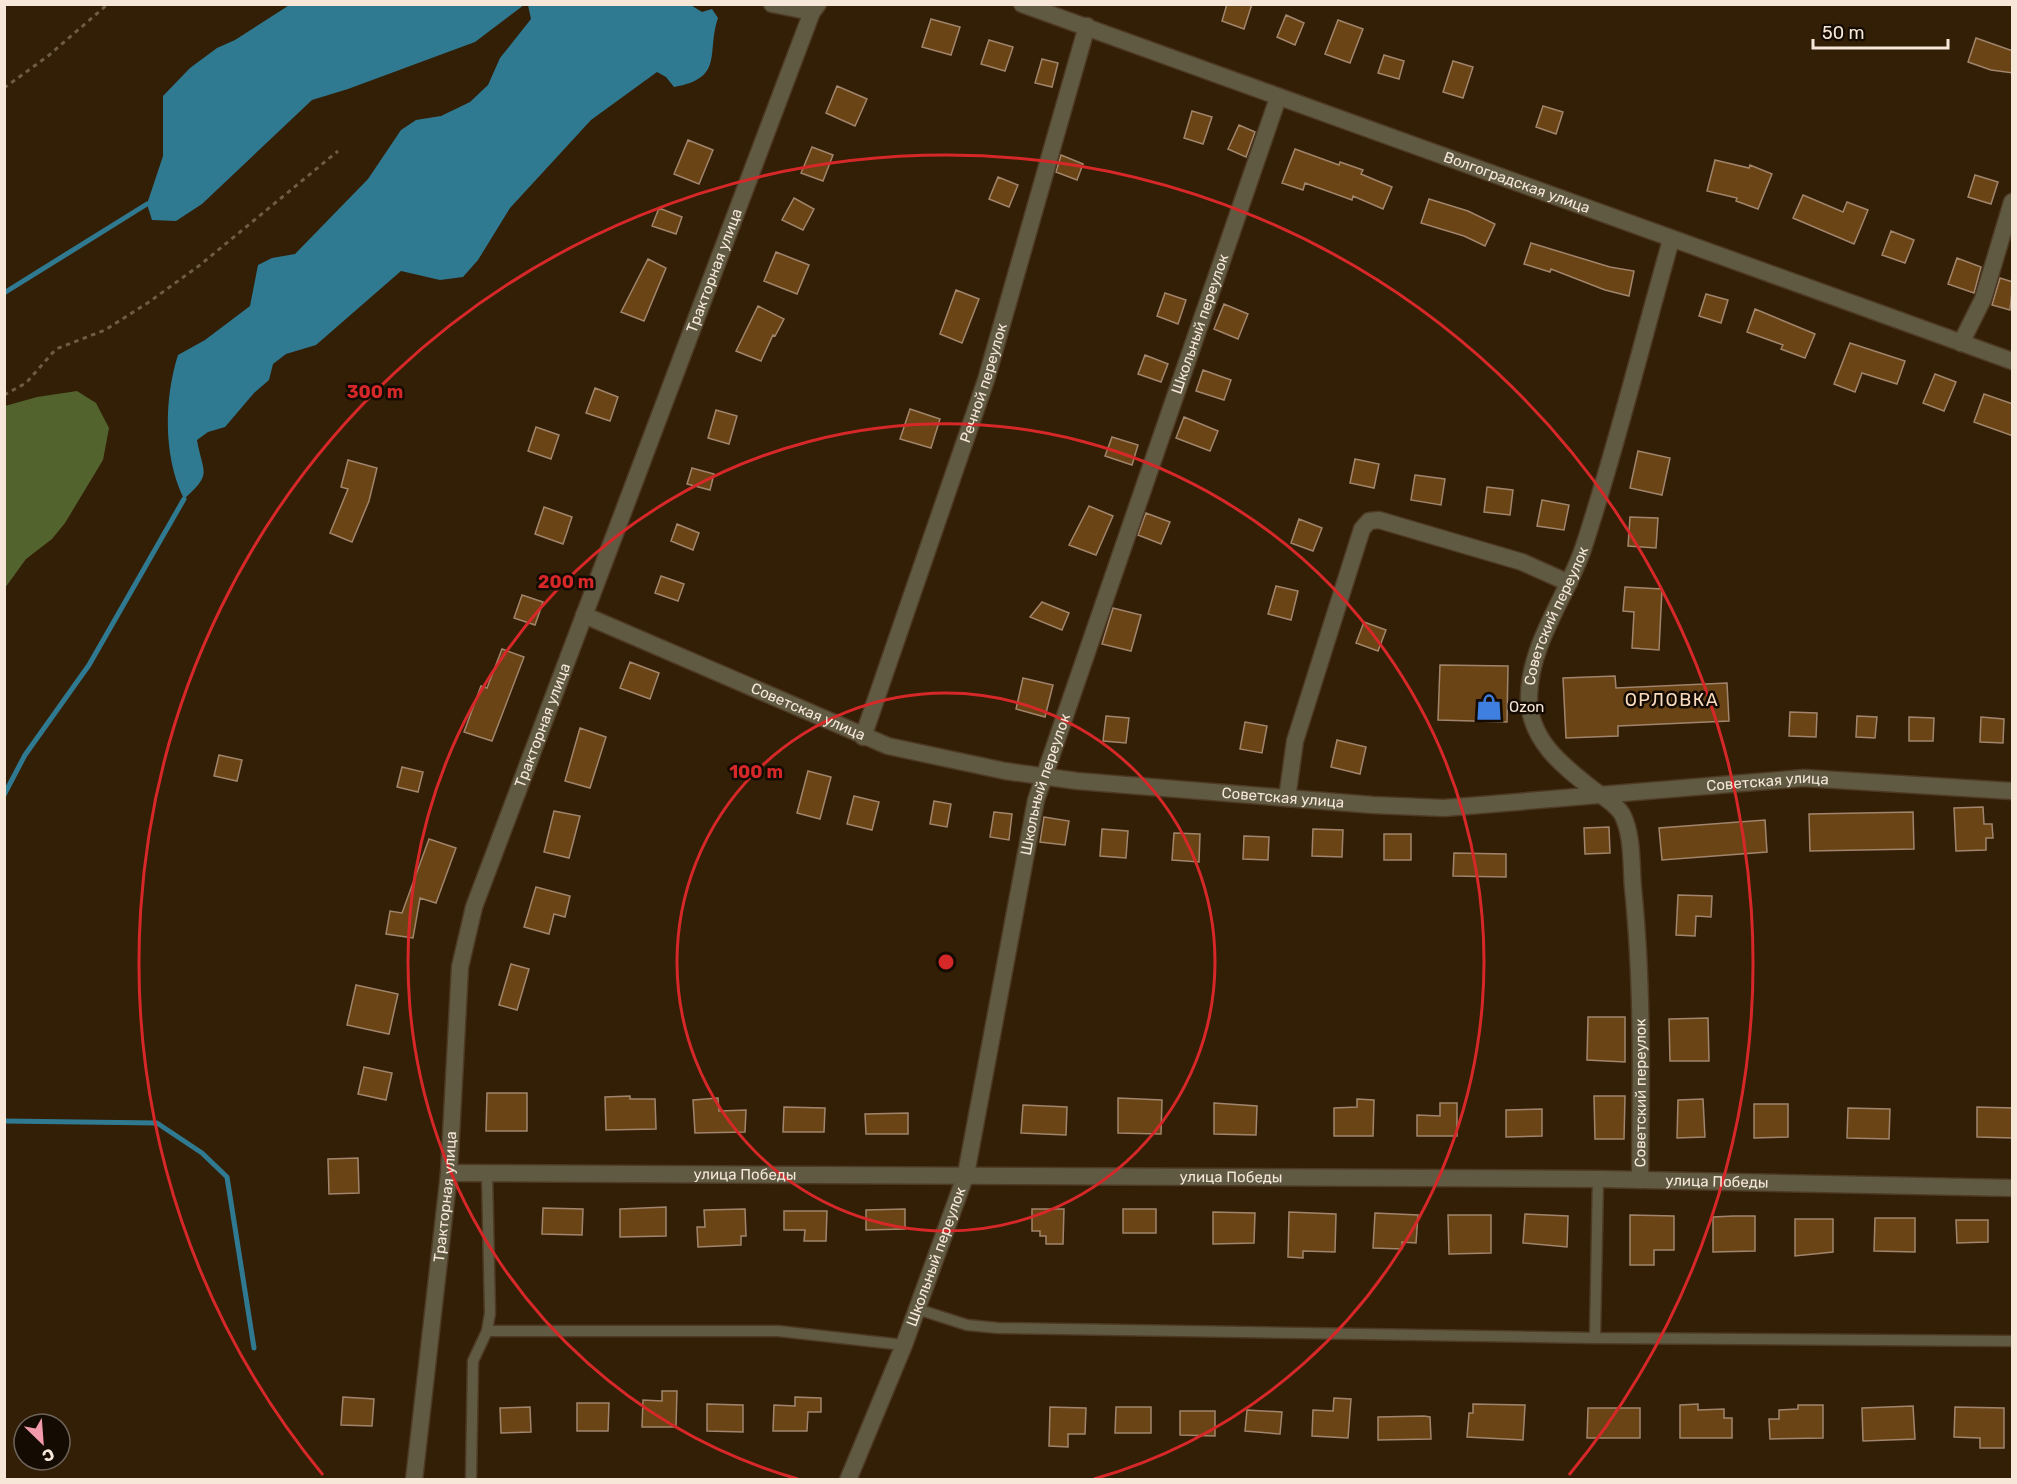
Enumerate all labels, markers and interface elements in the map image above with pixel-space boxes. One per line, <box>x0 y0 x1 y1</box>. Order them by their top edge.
scale bar <box>1813 12 1948 50</box>
text: 50 m <box>1822 22 1865 44</box>
street label: Волгоградская улица <box>1441 148 1593 217</box>
street label: Тракторная улица <box>683 206 746 336</box>
street label: Школьный переулок <box>1168 252 1233 396</box>
street label: Речной переулок <box>956 321 1011 445</box>
text: 300 m <box>347 381 403 403</box>
street label: Советский переулок <box>1521 544 1592 687</box>
text: 200 m <box>538 571 594 593</box>
street label: Тракторная улица <box>511 661 574 790</box>
street label: Советская улица <box>748 679 868 744</box>
district label: ОРЛОВКА <box>1625 689 1719 711</box>
shop icon: Ozon <box>1474 692 1504 722</box>
place label: Ozon <box>1509 698 1544 716</box>
street label: Школьный переулок <box>1017 711 1074 857</box>
text: 100 m <box>729 761 783 783</box>
street label: Советская улица <box>1706 769 1829 795</box>
street label: Советская улица <box>1221 784 1345 812</box>
centre of rings <box>936 952 956 972</box>
street label: Советский переулок <box>1631 1018 1650 1168</box>
street label: Тракторная улица <box>430 1131 460 1263</box>
street label: улица Победы <box>693 1165 797 1184</box>
street label: улица Победы <box>1179 1168 1283 1186</box>
street label: улица Победы <box>1665 1171 1769 1192</box>
street label: Школьный переулок <box>903 1185 969 1329</box>
north arrow <box>12 1412 72 1472</box>
text: С <box>39 1444 57 1466</box>

